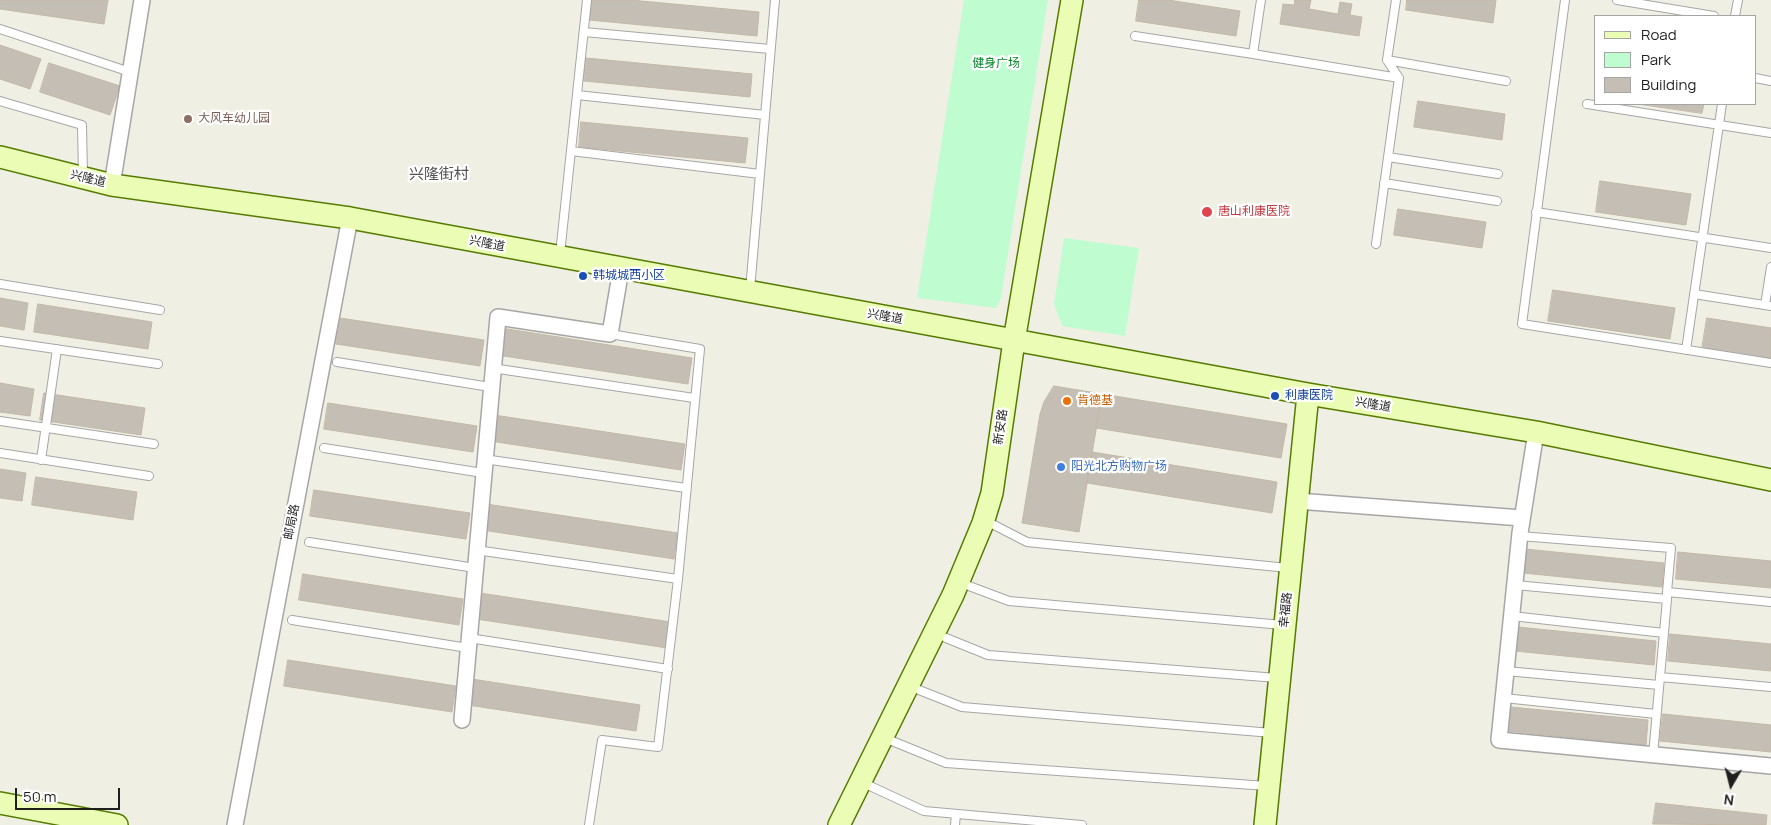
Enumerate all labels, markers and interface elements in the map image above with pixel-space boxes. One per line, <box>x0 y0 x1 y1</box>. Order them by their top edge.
legend <box>1594 15 1756 105</box>
text: Road <box>1641 24 1677 45</box>
text: Park <box>1641 49 1671 70</box>
park label: 健身广场 <box>972 57 1020 71</box>
text: Building <box>1641 74 1696 95</box>
place label: 大风车幼儿园 <box>198 112 270 126</box>
marker: 大风车幼儿园 <box>182 113 194 125</box>
district label: 兴隆街村 <box>409 166 469 184</box>
street label: 兴隆道 <box>69 168 107 190</box>
marker: 唐山利康医院 <box>1200 205 1214 219</box>
place label: 唐山利康医院 <box>1218 205 1290 219</box>
street label: 兴隆道 <box>468 233 506 255</box>
place label: 韩城城西小区 <box>593 269 665 283</box>
marker: 韩城城西小区 <box>577 270 589 282</box>
street label: 兴隆道 <box>866 307 904 327</box>
place label: 利康医院 <box>1285 389 1333 403</box>
marker: 利康医院 <box>1269 390 1281 402</box>
place label: 肯德基 <box>1077 394 1113 408</box>
marker: 肯德基 <box>1061 395 1073 407</box>
street label: 兴隆道 <box>1354 395 1392 415</box>
street label: 新安路 <box>991 408 1011 446</box>
place label: 阳光北方购物广场 <box>1071 460 1167 474</box>
marker: 阳光北方购物广场 <box>1055 461 1067 473</box>
street label: 邮局路 <box>281 503 303 541</box>
street label: 幸福路 <box>1277 591 1295 629</box>
north arrow <box>1706 760 1756 810</box>
scale bar <box>18 778 122 810</box>
text: 50 m <box>23 786 57 807</box>
text: N <box>1723 790 1735 810</box>

